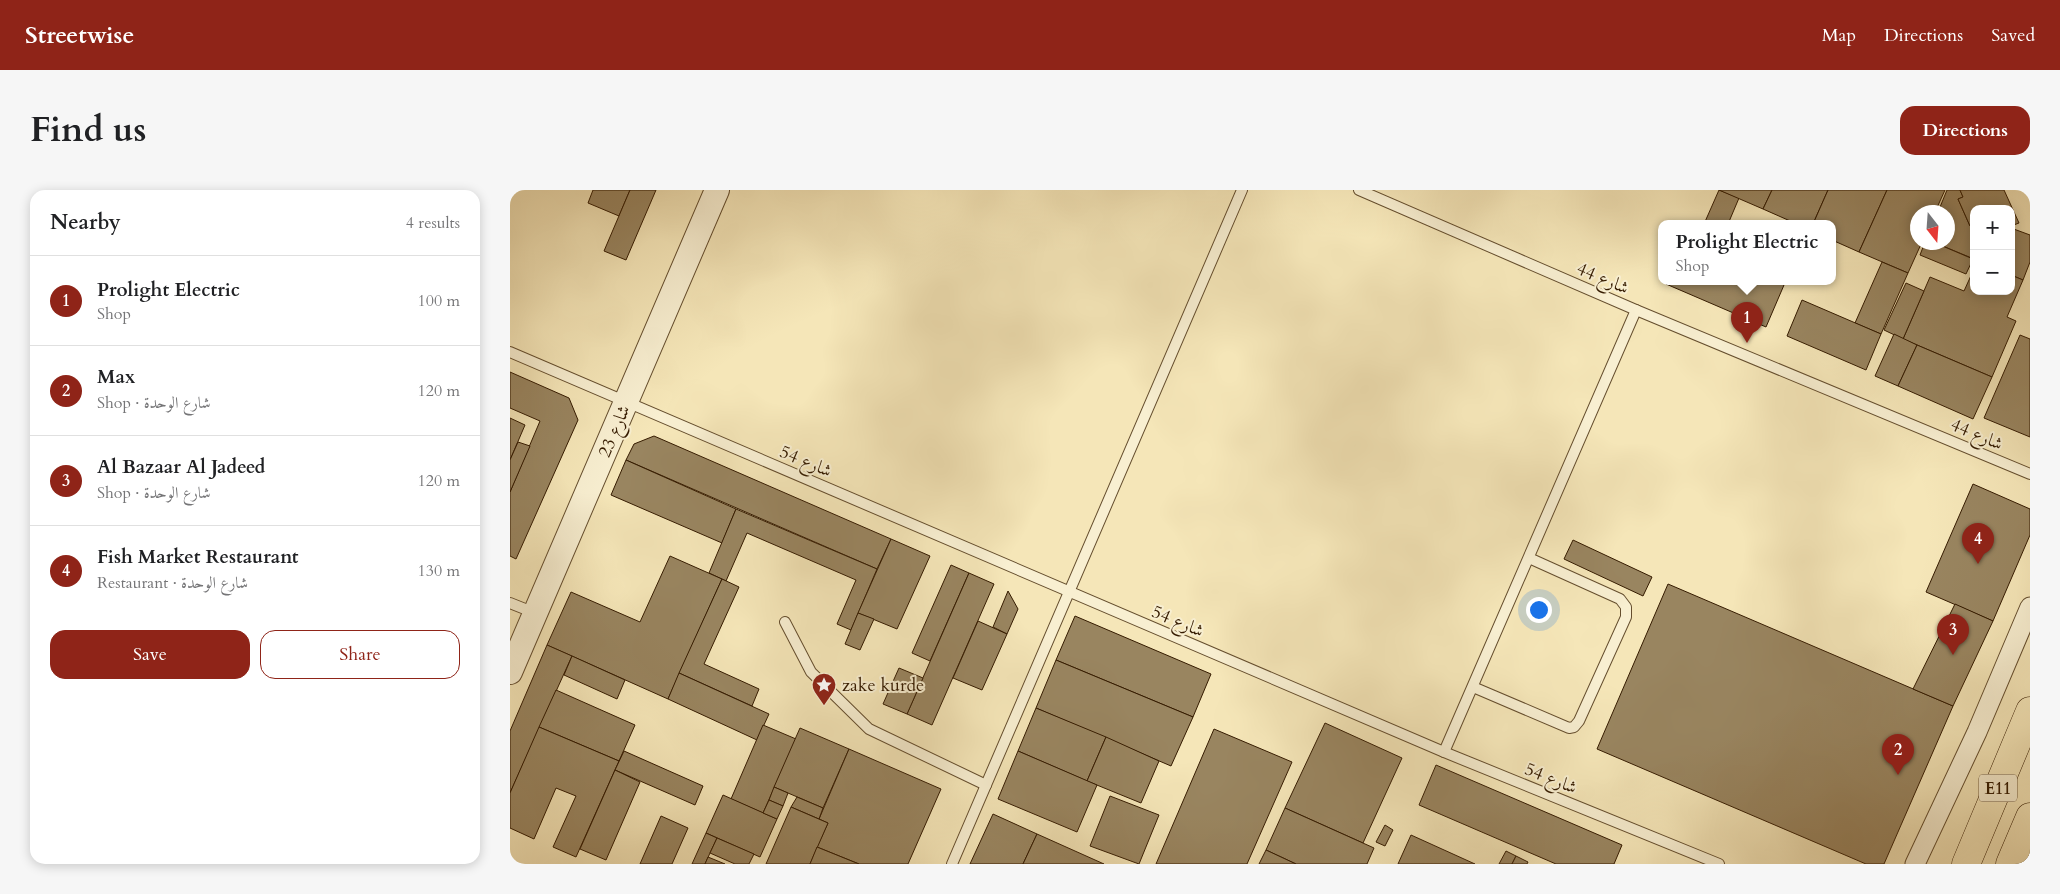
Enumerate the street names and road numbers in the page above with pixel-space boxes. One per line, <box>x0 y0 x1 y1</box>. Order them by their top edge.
street label: شارع 44 <box>1572 256 1633 302</box>
street label: شارع 23 <box>592 401 638 462</box>
street label: شارع 44 <box>1946 412 2007 458</box>
street label: شارع 54 <box>775 439 836 485</box>
street label: شارع 54 <box>1147 599 1208 645</box>
street label: شارع 54 <box>1520 757 1581 802</box>
road number: E11 <box>1979 774 2017 802</box>

